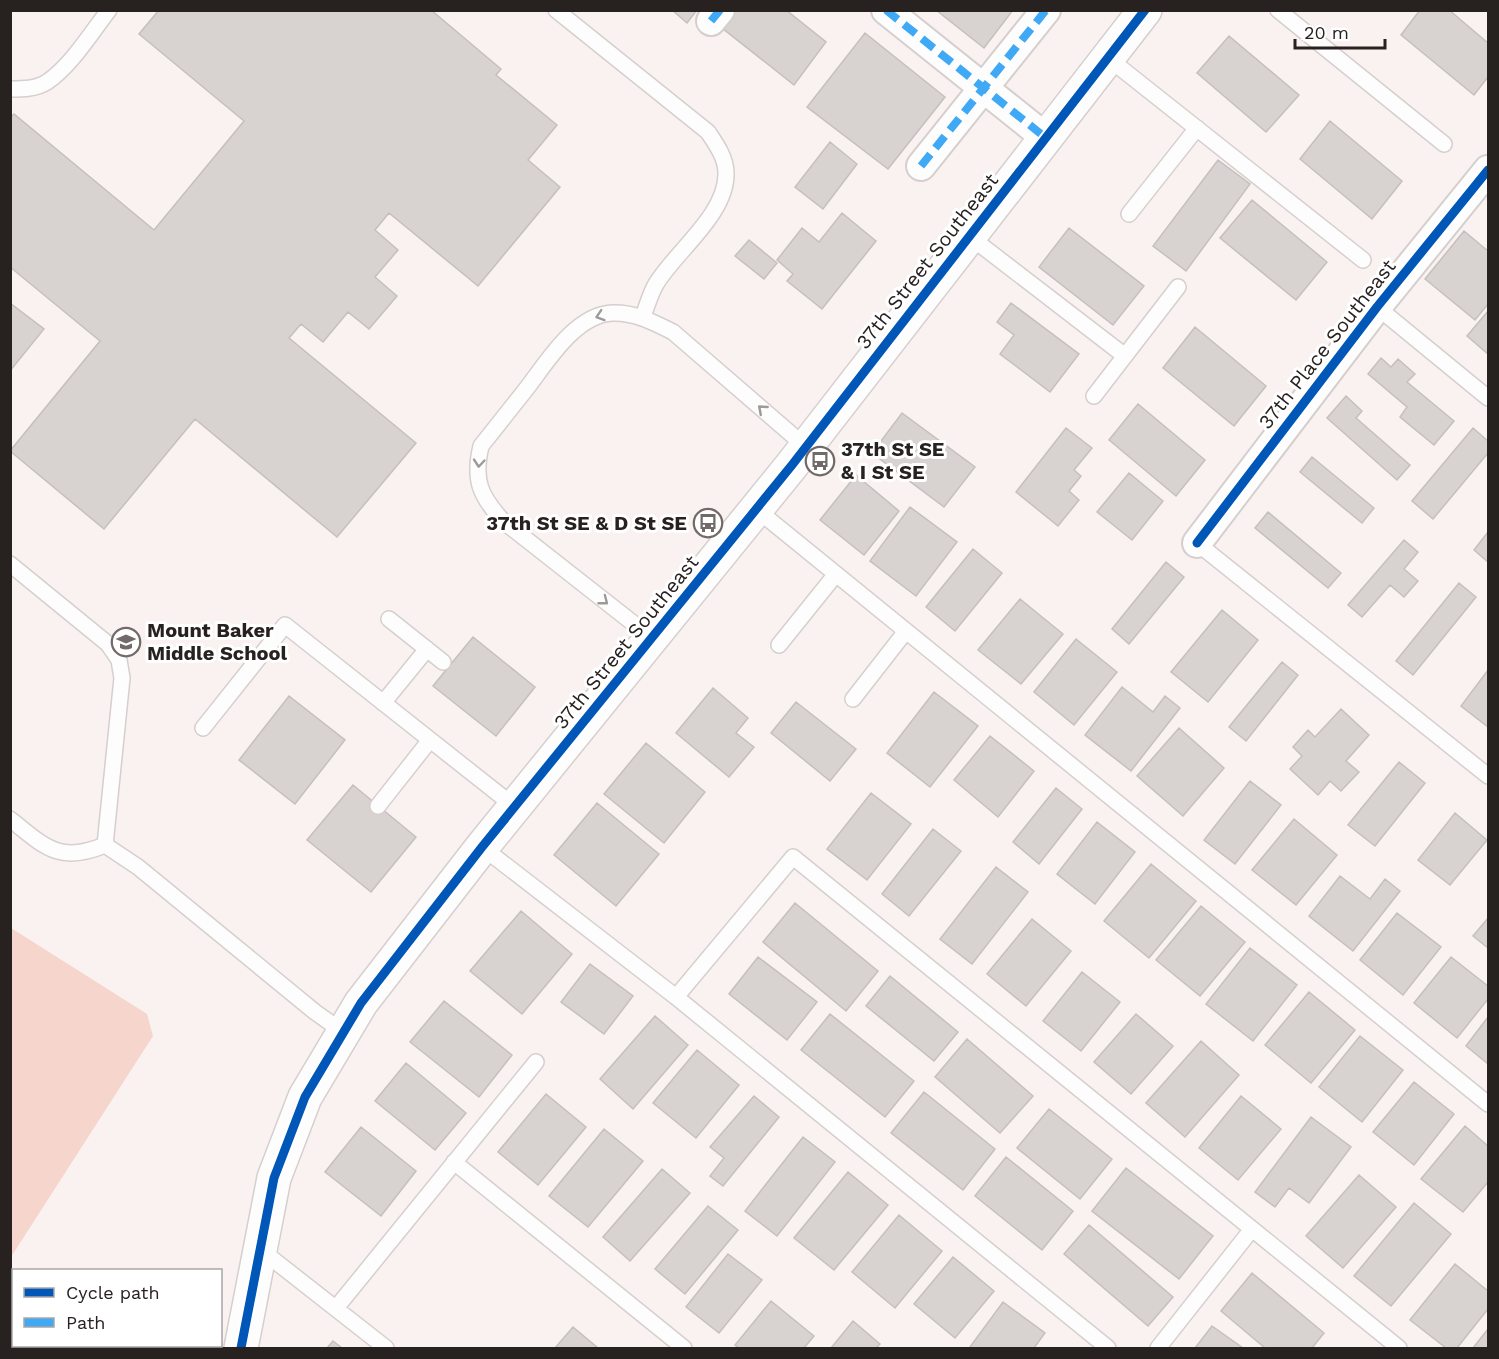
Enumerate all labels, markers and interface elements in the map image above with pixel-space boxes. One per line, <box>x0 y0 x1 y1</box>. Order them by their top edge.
scale bar <box>1295 12 1385 50</box>
text: 20 m <box>1304 22 1349 43</box>
street label: 37th Street Southeast <box>851 168 1003 354</box>
street label: 37th Place Southeast <box>1253 254 1401 434</box>
one-way arrow <box>595 309 605 322</box>
one-way arrow <box>758 405 769 416</box>
place label: 37th St SE & I St SE <box>841 437 944 484</box>
bus stop icon: 37th St SE & I St SE <box>804 445 836 477</box>
one-way arrow <box>473 458 486 467</box>
bus stop icon: 37th St SE & D St SE <box>692 507 724 539</box>
place label: 37th St SE & D St SE <box>486 511 687 535</box>
street label: 37th Street Southeast <box>549 550 704 734</box>
one-way arrow <box>598 593 609 604</box>
place label: Mount Baker Middle School <box>147 618 288 665</box>
school or university icon: Mount Baker Middle School <box>110 626 142 658</box>
legend <box>12 1269 222 1347</box>
text: Cycle path <box>66 1282 160 1303</box>
text: Path <box>66 1312 106 1333</box>

